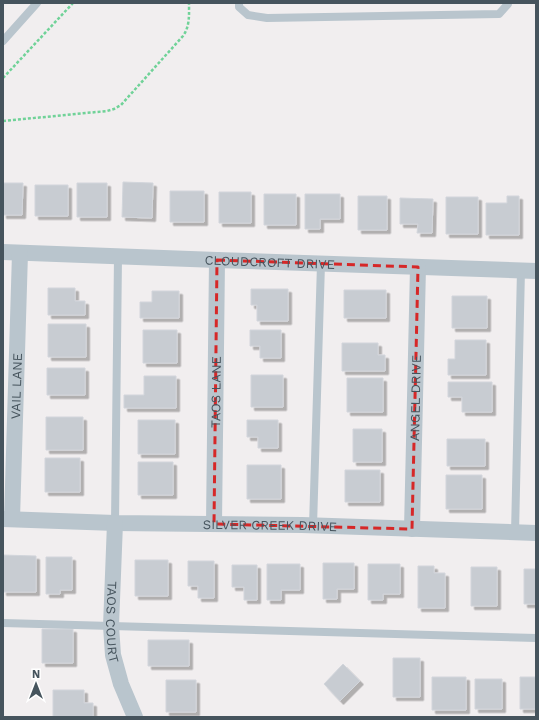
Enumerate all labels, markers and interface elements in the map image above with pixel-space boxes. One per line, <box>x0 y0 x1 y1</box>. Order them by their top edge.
street label: CLOUDCROFT DRIVE <box>204 253 335 272</box>
street label: VAIL LANE <box>8 353 25 419</box>
street label: ANGEL DRIVE <box>407 355 424 441</box>
street label: TAOS LANE <box>208 356 224 428</box>
street label: SILVER CREEK DRIVE <box>203 517 337 534</box>
street label: TAOS COURT <box>103 581 122 665</box>
north arrow <box>16 664 56 704</box>
text: N <box>32 668 40 681</box>

